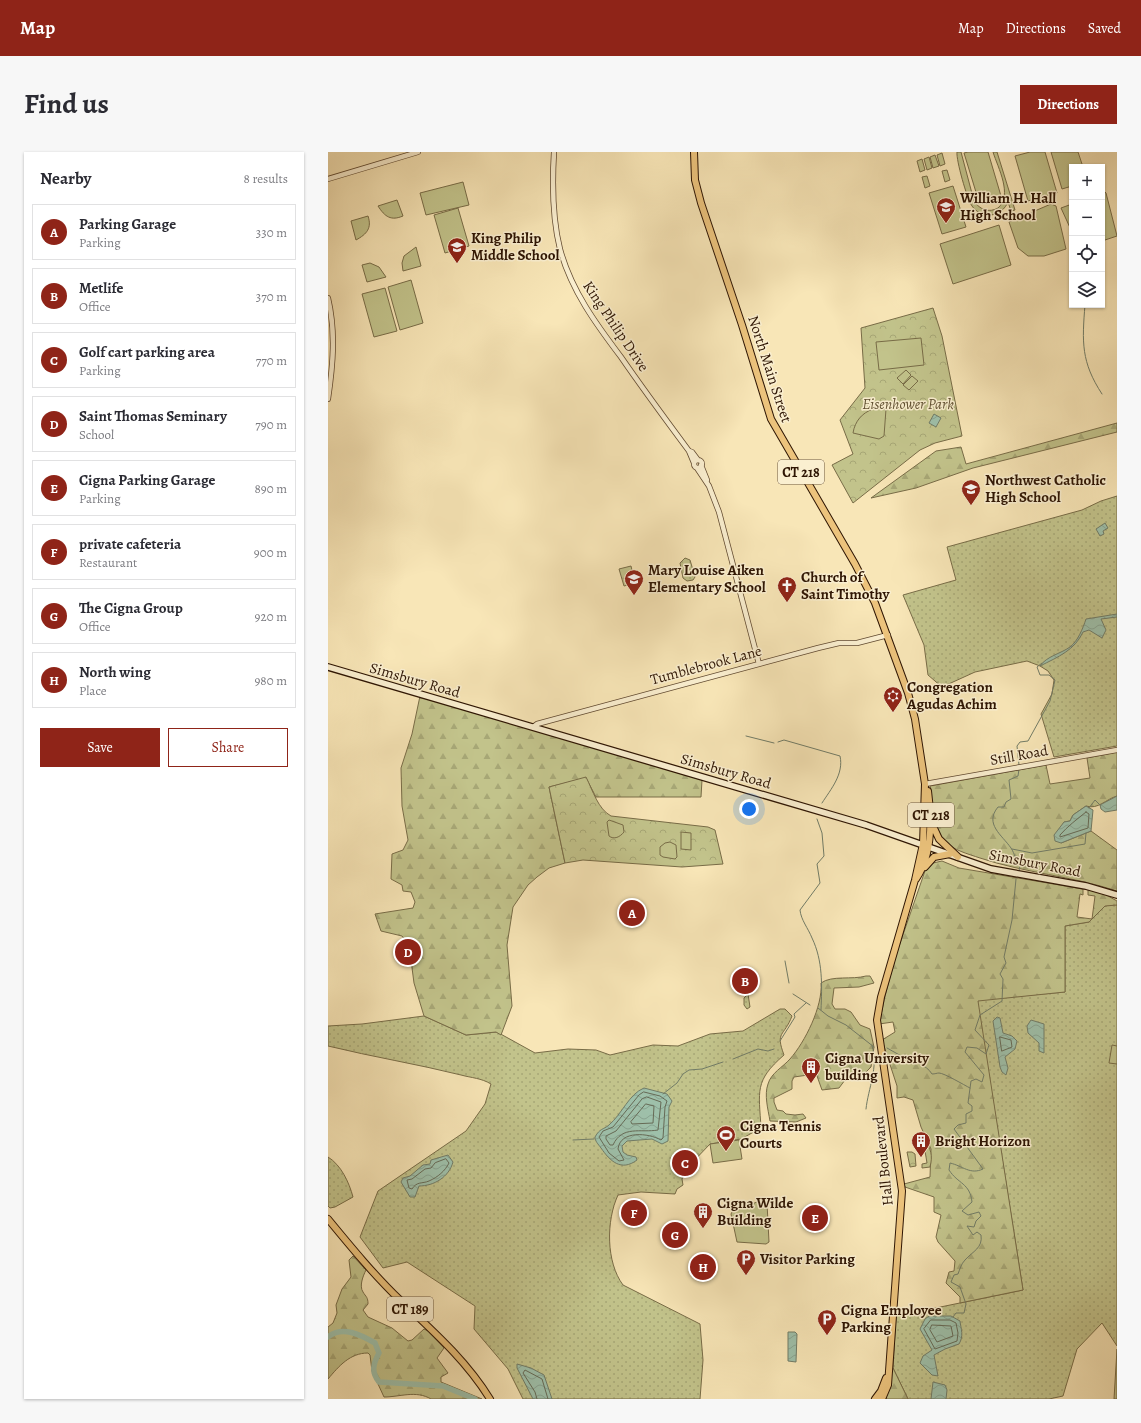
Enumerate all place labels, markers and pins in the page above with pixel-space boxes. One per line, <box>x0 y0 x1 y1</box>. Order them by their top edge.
place label: William H. Hall High School <box>959 188 1056 225</box>
school or university icon: William H. Hall High School <box>935 196 957 224</box>
place label: King Philip Middle School <box>471 228 559 265</box>
school or university icon: King Philip Middle School <box>446 236 468 264</box>
place label: Northwest Catholic High School <box>985 470 1106 507</box>
school or university icon: Northwest Catholic High School <box>960 478 982 506</box>
place label: Mary Louise Aiken Elementary School <box>648 560 766 597</box>
place label: Church of Saint Timothy <box>801 567 890 604</box>
school or university icon: Mary Louise Aiken Elementary School <box>623 568 645 596</box>
church icon: Church of Saint Timothy <box>776 575 798 603</box>
place label: Congregation Agudas Achim <box>906 677 997 714</box>
synagogue icon: Congregation Agudas Achim <box>882 685 904 713</box>
pin: A <box>619 898 645 928</box>
pin: D <box>395 937 421 967</box>
pin: B <box>732 966 758 996</box>
place label: Cigna University building <box>824 1048 930 1085</box>
building icon: Cigna University building <box>800 1056 822 1084</box>
place label: Cigna Tennis Courts <box>740 1116 821 1153</box>
sports icon: Cigna Tennis Courts <box>715 1124 737 1152</box>
building icon: Bright Horizon <box>910 1130 932 1158</box>
place label: Bright Horizon <box>935 1131 1031 1151</box>
pin: C <box>672 1148 698 1178</box>
place label: Cigna Wilde Building <box>717 1193 793 1230</box>
pin: F <box>621 1198 647 1228</box>
building icon: Cigna Wilde Building <box>692 1201 714 1229</box>
pin: E <box>802 1203 828 1233</box>
pin: G <box>662 1220 688 1250</box>
parking icon: Visitor Parking <box>735 1248 757 1276</box>
place label: Visitor Parking <box>759 1249 855 1269</box>
pin: H <box>690 1252 716 1282</box>
place label: Cigna Employee Parking <box>841 1300 942 1337</box>
parking icon: Cigna Employee Parking <box>816 1308 838 1336</box>

